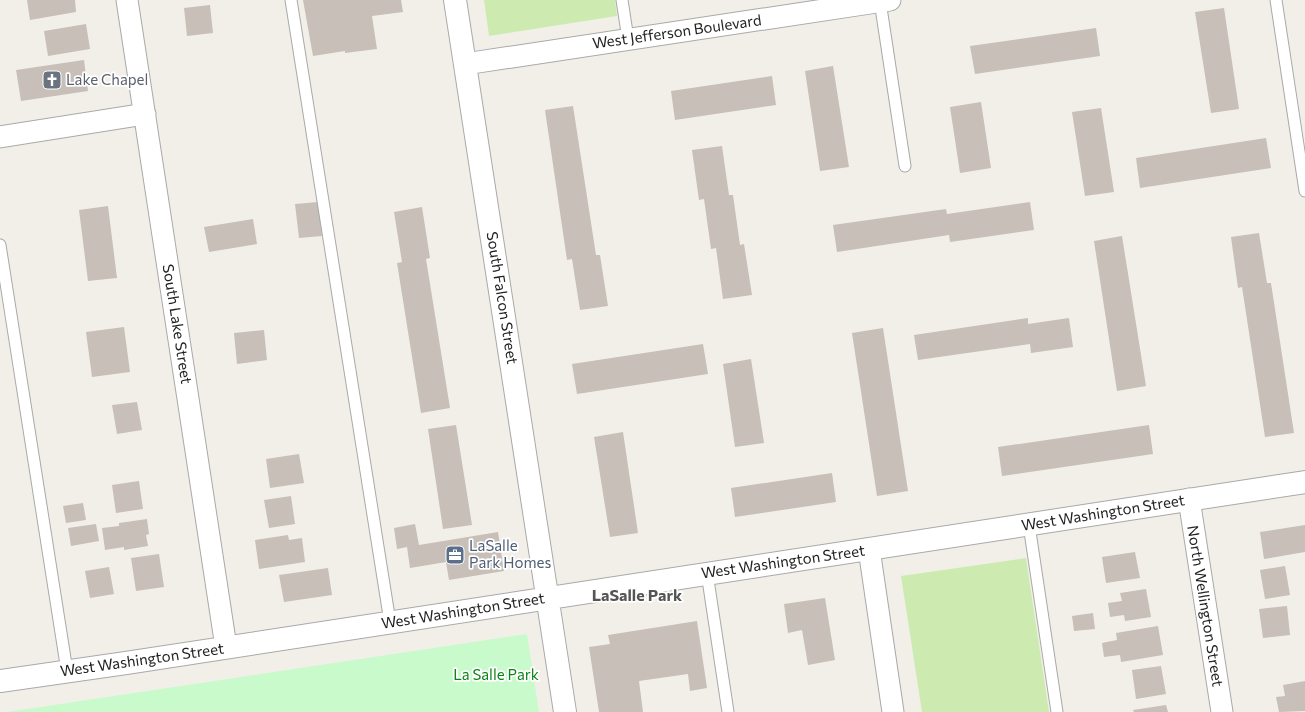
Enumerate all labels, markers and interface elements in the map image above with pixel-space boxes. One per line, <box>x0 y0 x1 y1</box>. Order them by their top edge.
street label: West Jefferson Boulevard <box>591 10 763 52</box>
church icon: Lake Chapel <box>41 69 63 91</box>
place label: Lake Chapel <box>66 70 148 88</box>
street label: South Falcon Street <box>484 230 522 365</box>
street label: South Lake Street <box>160 263 196 385</box>
street label: West Washington Street <box>1020 490 1186 534</box>
street label: North Wellington Street <box>1184 524 1228 688</box>
place label: LaSalle Park Homes <box>469 536 551 571</box>
street label: West Washington Street <box>700 541 866 581</box>
office icon: LaSalle Park Homes <box>444 544 466 566</box>
district label: LaSalle Park <box>592 585 683 604</box>
street label: West Washington Street <box>380 588 546 632</box>
street label: West Washington Street <box>59 639 225 679</box>
park label: La Salle Park <box>453 665 539 683</box>

